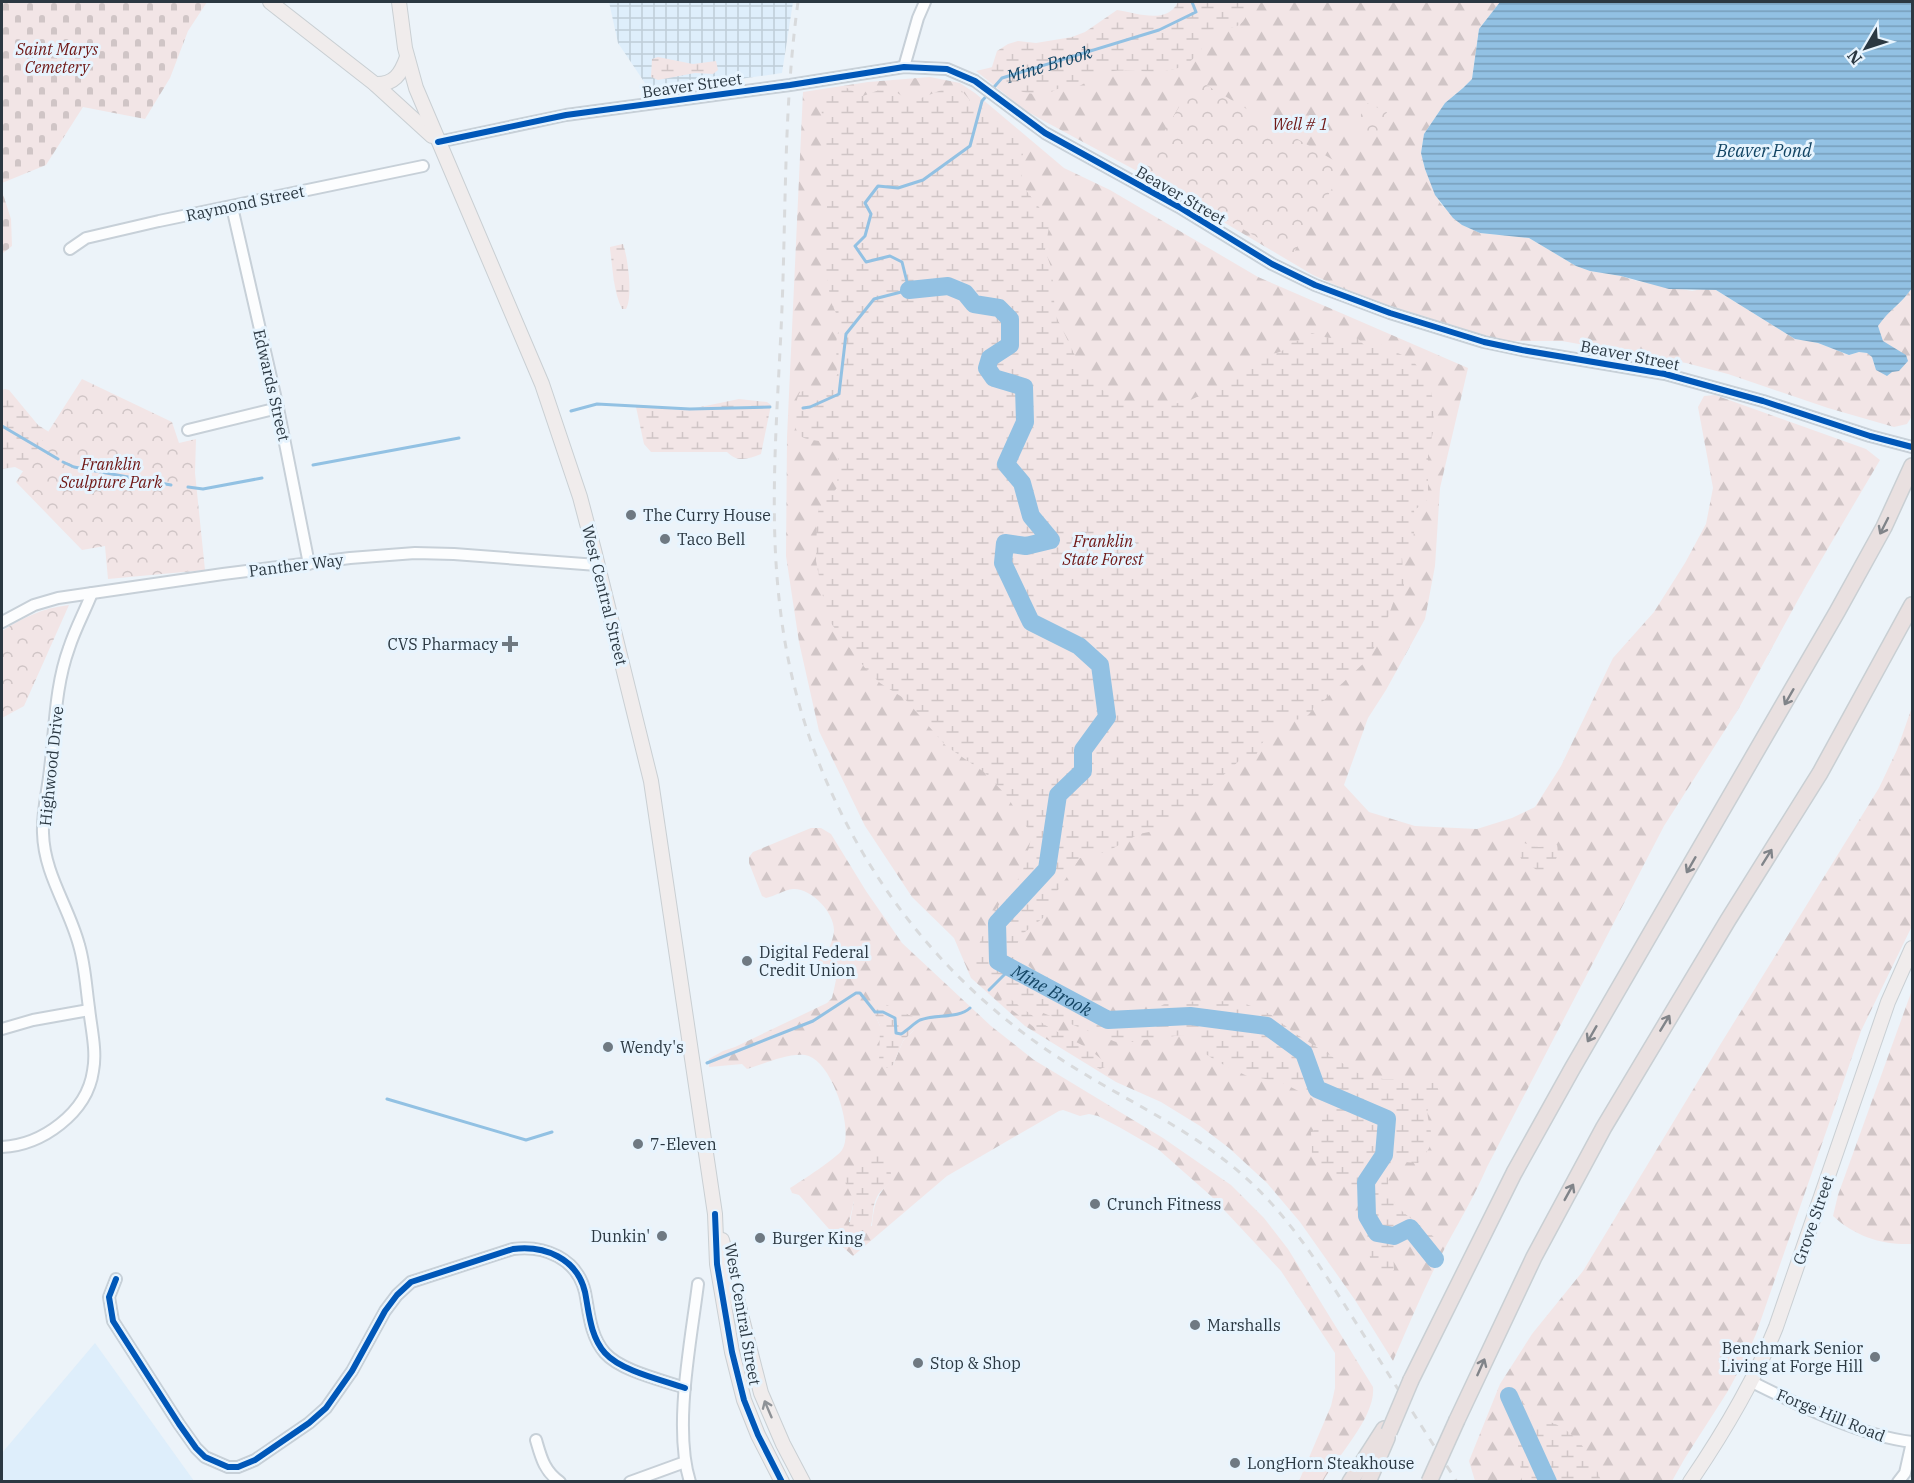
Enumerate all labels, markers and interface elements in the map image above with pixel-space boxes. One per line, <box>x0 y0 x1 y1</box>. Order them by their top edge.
north arrow <box>1836 18 1896 78</box>
park label: Saint Marys Cemetery <box>15 39 98 77</box>
water label: Mine Brook <box>1002 40 1095 88</box>
text: N <box>1843 46 1866 69</box>
street label: Beaver Street <box>641 68 744 102</box>
park label: Well # 1 <box>1272 114 1328 134</box>
water label: Beaver Pond <box>1715 139 1812 162</box>
street label: Beaver Street <box>1132 161 1230 229</box>
street label: Raymond Street <box>184 181 306 225</box>
street label: Edwards Street <box>249 327 295 443</box>
street label: Beaver Street <box>1579 336 1682 374</box>
park label: Franklin Sculpture Park <box>58 454 163 492</box>
place label: The Curry House <box>643 505 771 525</box>
marker: The Curry House <box>624 508 638 522</box>
one-way arrow <box>1877 517 1889 535</box>
street label: West Central Street <box>578 523 632 668</box>
place label: Taco Bell <box>677 529 745 549</box>
park label: Franklin State Forest <box>1061 531 1145 569</box>
marker: Taco Bell <box>658 532 672 546</box>
street label: Panther Way <box>247 549 345 581</box>
place label: CVS Pharmacy <box>387 634 498 654</box>
marker: CVS Pharmacy <box>503 637 517 651</box>
one-way arrow <box>1783 688 1795 705</box>
street label: Highwood Drive <box>35 705 67 827</box>
one-way arrow <box>1762 849 1774 866</box>
one-way arrow <box>1684 856 1696 873</box>
place label: Digital Federal Credit Union <box>759 942 869 980</box>
marker: Digital Federal Credit Union <box>740 954 754 968</box>
water label: Mine Brook <box>1007 959 1097 1021</box>
one-way arrow <box>1660 1015 1672 1032</box>
one-way arrow <box>1586 1025 1598 1042</box>
place label: Wendy's <box>620 1037 684 1057</box>
marker: Wendy's <box>601 1040 615 1054</box>
place label: 7-Eleven <box>650 1134 717 1154</box>
marker: 7-Eleven <box>631 1137 645 1151</box>
street label: Grove Street <box>1788 1172 1838 1267</box>
one-way arrow <box>1564 1184 1575 1202</box>
place label: Crunch Fitness <box>1107 1194 1221 1214</box>
marker: Crunch Fitness <box>1088 1197 1102 1211</box>
place label: Dunkin' <box>591 1226 650 1246</box>
place label: Burger King <box>772 1228 863 1248</box>
marker: Dunkin' <box>655 1229 669 1243</box>
marker: Burger King <box>753 1231 767 1245</box>
street label: West Central Street <box>721 1241 765 1387</box>
place label: Marshalls <box>1207 1315 1281 1335</box>
marker: Marshalls <box>1188 1318 1202 1332</box>
place label: Benchmark Senior Living at Forge Hill <box>1721 1338 1863 1376</box>
marker: Benchmark Senior Living at Forge Hill <box>1868 1350 1882 1364</box>
place label: Stop & Shop <box>930 1353 1021 1373</box>
marker: Stop & Shop <box>911 1356 925 1370</box>
one-way arrow <box>1476 1358 1488 1376</box>
street label: Forge Hill Road <box>1774 1384 1889 1446</box>
one-way arrow <box>762 1401 773 1419</box>
place label: LongHorn Steakhouse <box>1247 1453 1414 1473</box>
marker: LongHorn Steakhouse <box>1228 1456 1242 1470</box>

